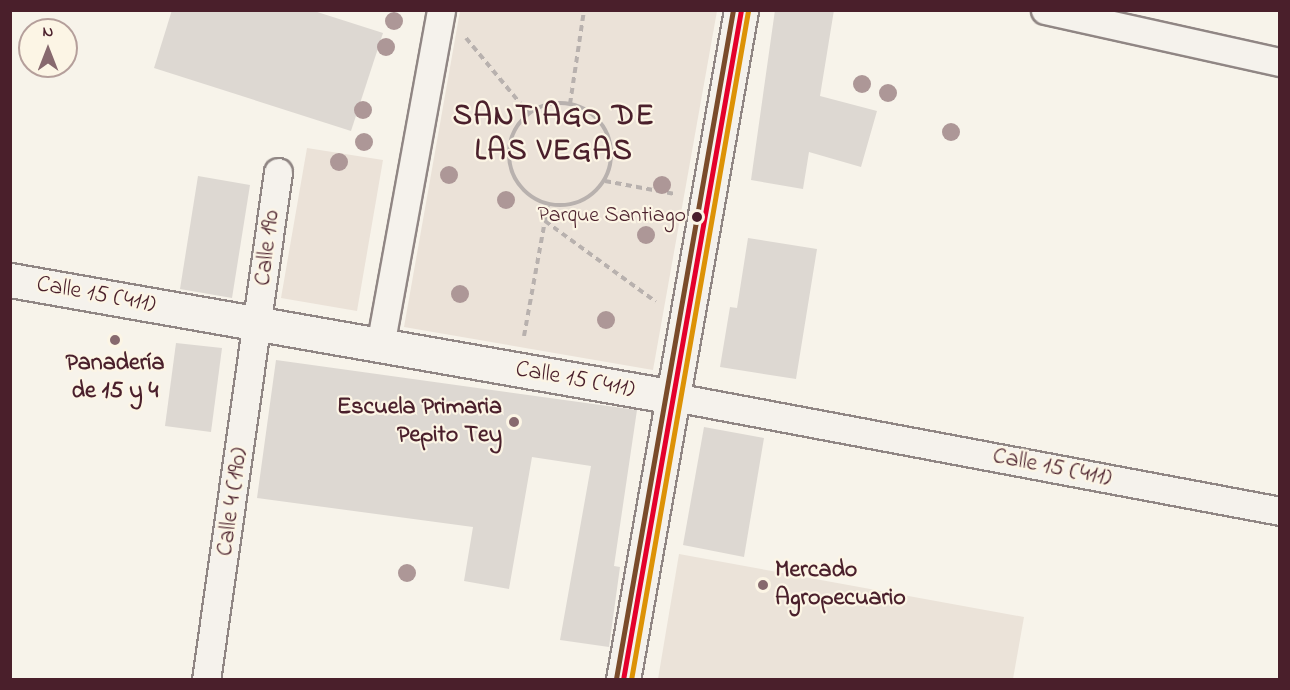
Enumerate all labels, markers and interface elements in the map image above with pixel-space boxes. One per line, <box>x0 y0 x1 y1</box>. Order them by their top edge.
north arrow <box>18 18 78 78</box>
text: N <box>43 20 53 44</box>
district label: SANTIAGO DE LAS VEGAS <box>453 99 655 170</box>
place label: Parque Santiago <box>537 204 686 230</box>
street label: Calle 190 <box>249 208 287 288</box>
marker: Parque Santiago <box>691 211 703 223</box>
street label: Calle 15 (411) <box>34 270 158 320</box>
marker: Panadería de 15 y 4 <box>108 333 122 347</box>
place label: Panadería de 15 y 4 <box>65 350 165 406</box>
street label: Calle 15 (411) <box>513 355 637 405</box>
place label: Escuela Primaria Pepito Tey <box>337 394 502 450</box>
marker: Escuela Primaria Pepito Tey <box>507 415 521 429</box>
street label: Calle 15 (411) <box>990 442 1114 494</box>
street label: Calle 4 (190) <box>211 446 255 558</box>
place label: Mercado Agropecuario <box>775 557 906 613</box>
marker: Mercado Agropecuario <box>756 578 770 592</box>

